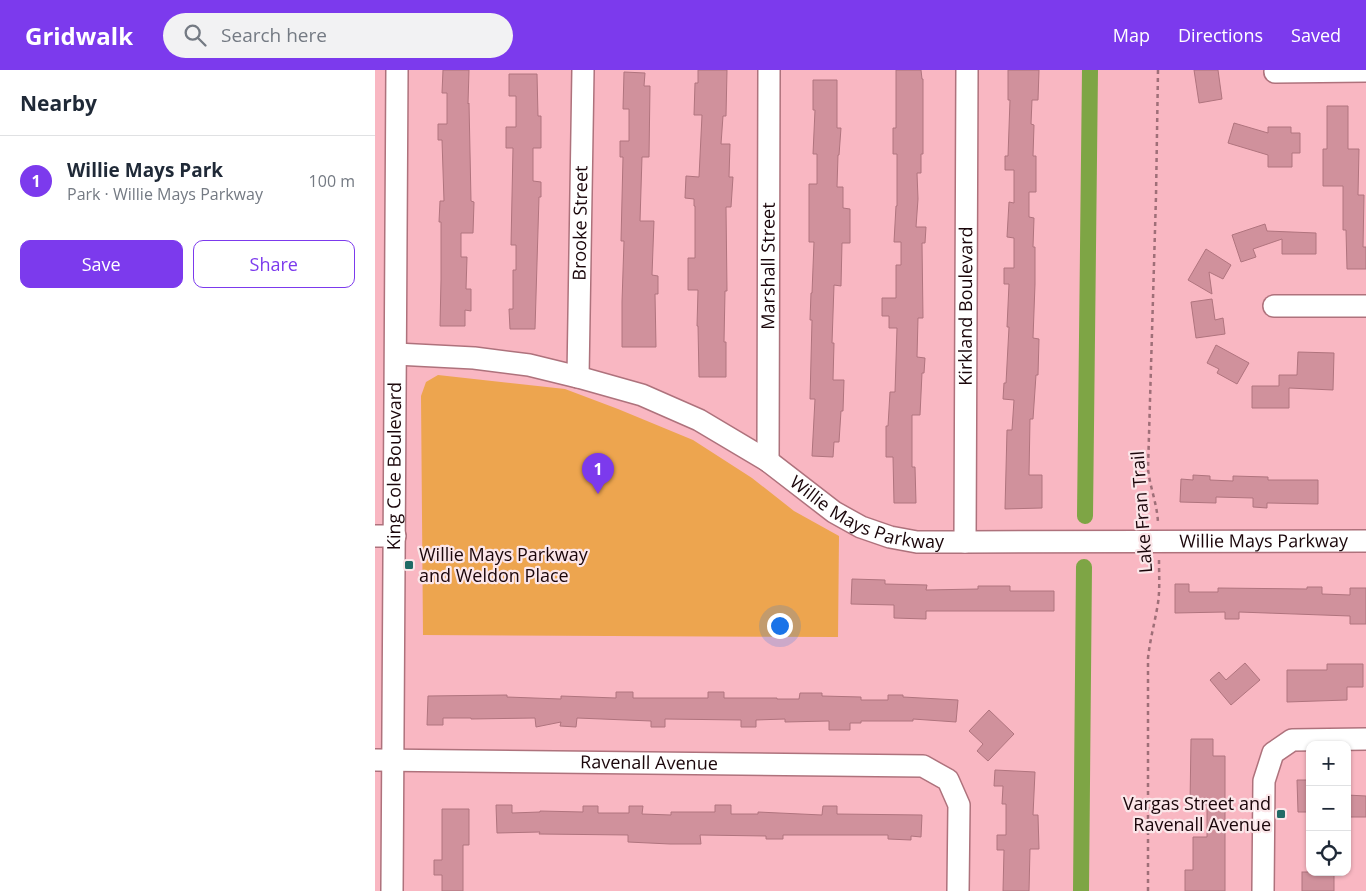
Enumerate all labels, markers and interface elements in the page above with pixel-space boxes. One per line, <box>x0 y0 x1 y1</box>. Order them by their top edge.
search box <box>163 13 513 58</box>
text: Gridwalk <box>25 19 133 52</box>
icon: search <box>181 21 209 49</box>
text: Search here <box>221 22 327 48</box>
text: Map <box>1113 23 1150 47</box>
text: Directions <box>1178 23 1263 47</box>
text: Saved <box>1291 23 1341 47</box>
text: Nearby <box>20 89 97 117</box>
text: Willie Mays Park <box>67 157 223 183</box>
street label: Brooke Street <box>567 165 592 281</box>
text: 1 <box>31 170 41 192</box>
text: 100 m <box>309 170 355 192</box>
text: Park · Willie Mays Parkway <box>67 183 263 205</box>
street label: Marshall Street <box>755 202 780 330</box>
street label: Kirkland Boulevard <box>953 226 977 386</box>
button: Save <box>20 240 183 288</box>
button: Share <box>193 240 355 288</box>
street label: King Cole Boulevard <box>381 382 406 550</box>
street label: Lake Fran Trail <box>1125 450 1157 574</box>
pin: 1 <box>582 453 614 494</box>
street label: Willie Mays Parkway <box>786 469 945 553</box>
street label: Willie Mays Parkway <box>1179 528 1349 552</box>
place label: Willie Mays Parkway and Weldon Place <box>419 542 589 587</box>
marker: Willie Mays Parkway and Weldon Place <box>403 559 415 571</box>
your location <box>767 613 793 639</box>
map controls <box>1306 741 1351 876</box>
button: + <box>1306 741 1351 786</box>
street label: Ravenall Avenue <box>580 749 718 775</box>
button: − <box>1306 786 1351 831</box>
place label: Vargas Street and Ravenall Avenue <box>1123 791 1271 836</box>
marker: Vargas Street and Ravenall Avenue <box>1275 808 1287 820</box>
button: locate <box>1306 831 1351 876</box>

